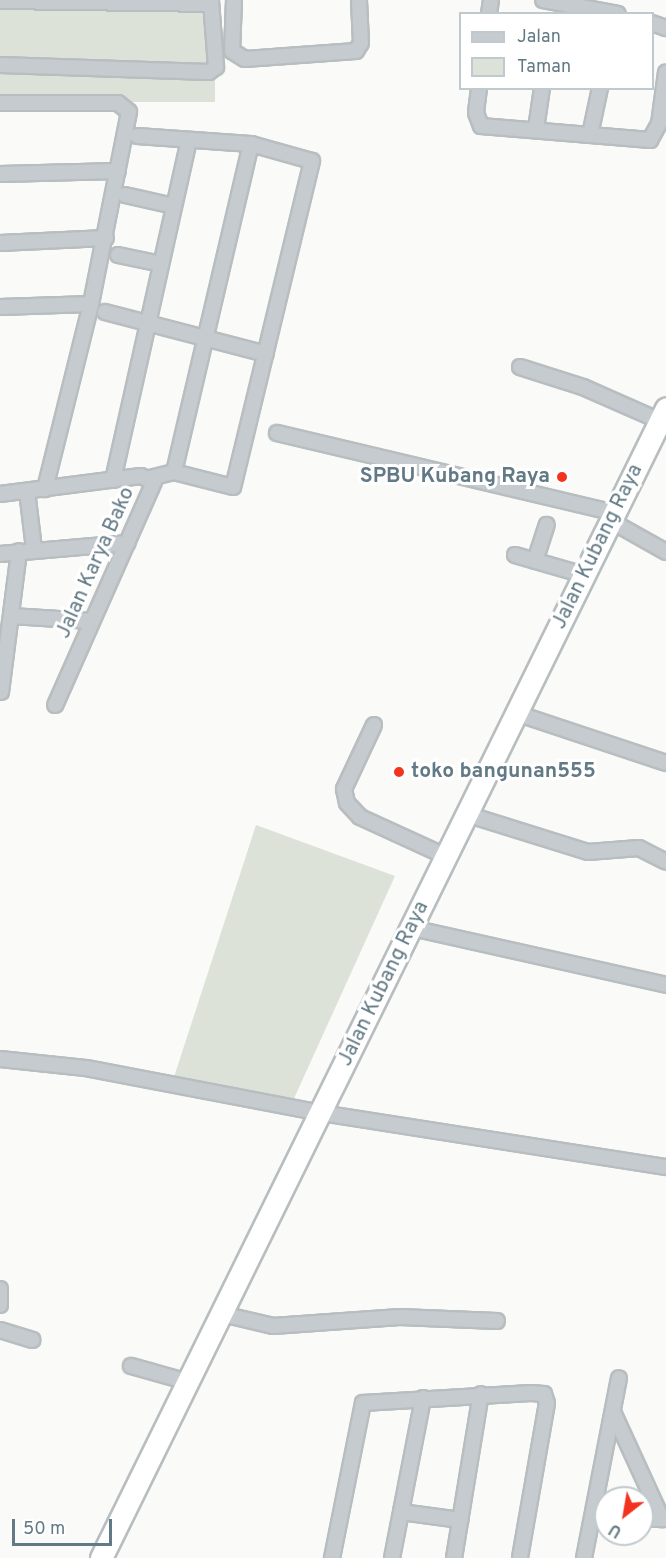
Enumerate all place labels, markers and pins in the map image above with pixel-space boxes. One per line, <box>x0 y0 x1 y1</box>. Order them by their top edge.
place label: SPBU Kubang Raya <box>360 464 550 490</box>
marker: SPBU Kubang Raya <box>555 470 569 484</box>
place label: toko bangunan555 <box>411 759 596 785</box>
marker: toko bangunan555 <box>392 765 406 779</box>

